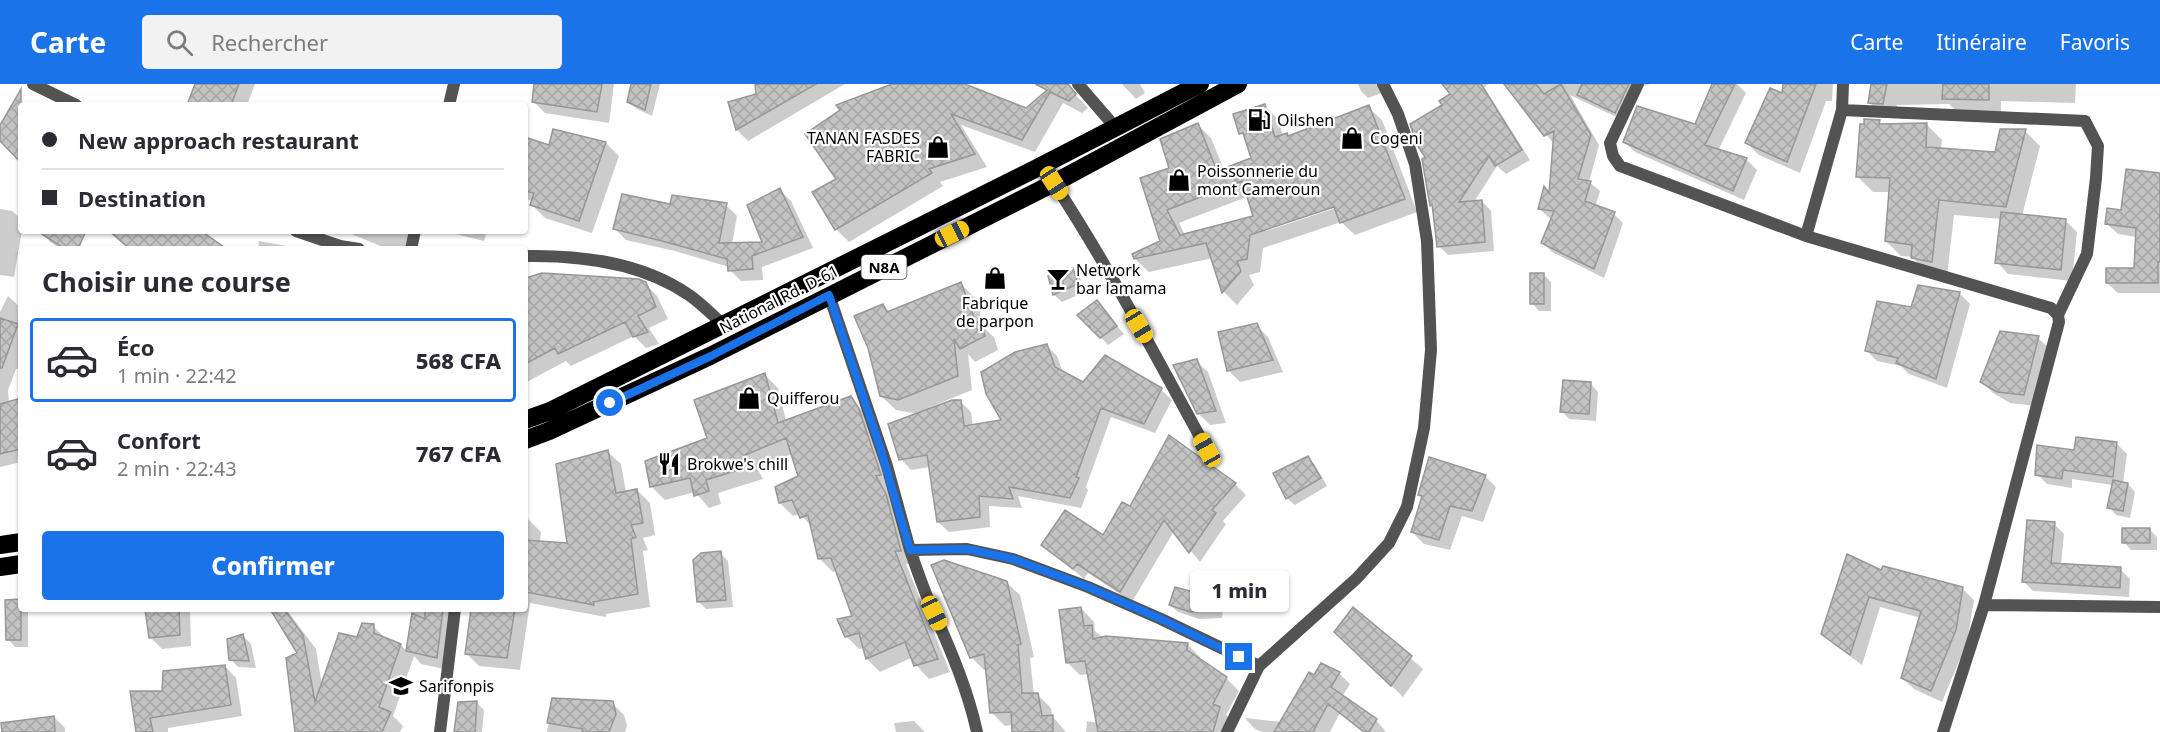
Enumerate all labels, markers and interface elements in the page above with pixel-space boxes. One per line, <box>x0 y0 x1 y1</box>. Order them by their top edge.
search box <box>142 15 562 69</box>
text: Carte <box>30 23 106 61</box>
icon: search <box>163 26 196 59</box>
text: Rechercher <box>211 27 328 57</box>
text: Carte <box>1850 28 1903 56</box>
text: Itinéraire <box>1936 28 2027 56</box>
text: Favoris <box>2060 28 2130 56</box>
fuel station icon: Oilshen <box>1246 107 1272 133</box>
place label: Oilshen <box>1277 109 1334 131</box>
text: New approach restaurant <box>78 125 359 155</box>
shop icon: Cogeni <box>1339 125 1365 151</box>
place label: TANAN FASDES FABRIC <box>807 127 920 167</box>
place label: Cogeni <box>1370 127 1423 149</box>
shop icon: TANAN FASDES FABRIC <box>925 134 951 160</box>
place label: Poissonnerie du mont Cameroun <box>1197 160 1320 200</box>
car <box>1037 163 1071 203</box>
shop icon: Poissonnerie du mont Cameroun <box>1166 167 1192 193</box>
text: Destination <box>78 183 206 213</box>
car <box>932 218 972 250</box>
road number: N8A <box>862 255 906 279</box>
street label: National Rd. D-61 <box>716 259 842 339</box>
place label: Network bar lamama <box>1076 259 1167 299</box>
text: Choisir une course <box>42 263 291 300</box>
shop icon: Fabrique de parpon <box>982 265 1008 291</box>
bar icon: Network bar lamama <box>1045 266 1071 292</box>
place label: Fabrique de parpon <box>956 292 1034 332</box>
car <box>1122 306 1156 346</box>
text: Éco <box>117 332 154 362</box>
icon: car <box>45 333 99 387</box>
text: 568 CFA <box>416 345 501 375</box>
text: 1 min · 22:42 <box>117 362 237 389</box>
shop icon: Quifferou <box>736 385 762 411</box>
place label: Quifferou <box>767 387 839 409</box>
route start <box>596 389 623 416</box>
text: Confort <box>117 425 201 455</box>
icon: car <box>45 426 99 480</box>
car <box>1190 430 1224 470</box>
text: 767 CFA <box>416 438 501 468</box>
restaurant icon: Brokwe's chill <box>656 451 682 477</box>
place label: Brokwe's chill <box>687 453 788 475</box>
text: 2 min · 22:43 <box>117 455 237 482</box>
button: Confirmer <box>42 531 504 600</box>
callout: 1 min <box>1190 570 1288 612</box>
text: 1 min <box>1212 577 1267 604</box>
car <box>918 593 950 633</box>
route end <box>1225 643 1252 670</box>
school or university icon: Sarifonpis <box>388 673 414 699</box>
place label: Sarifonpis <box>419 675 494 697</box>

